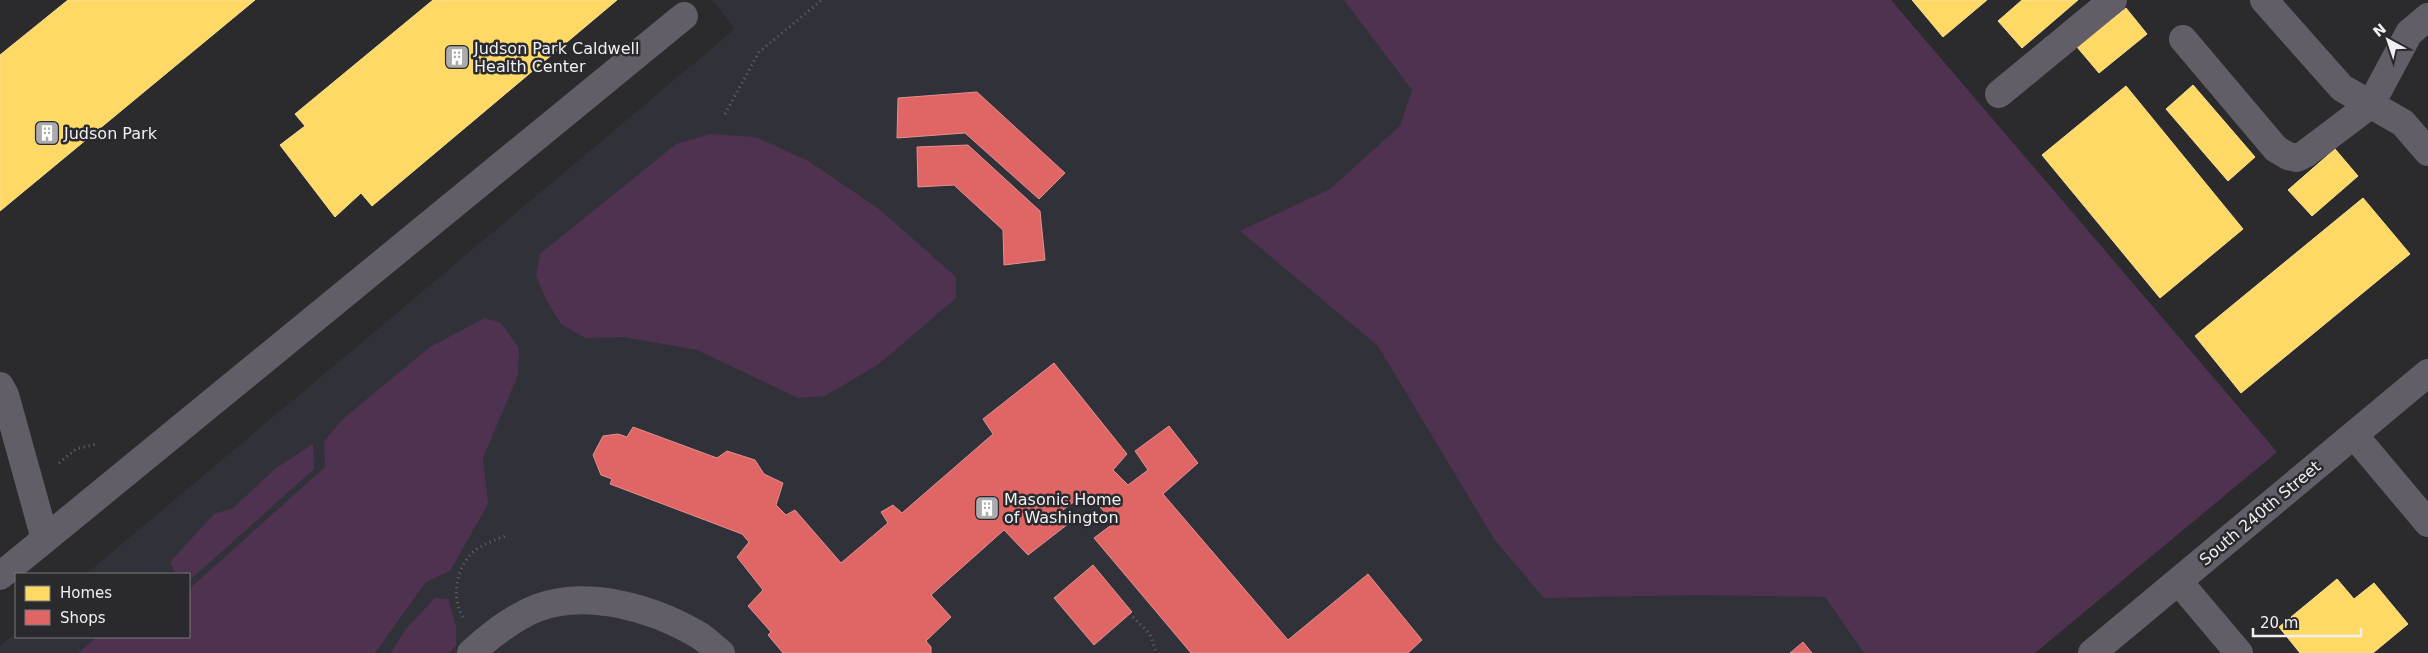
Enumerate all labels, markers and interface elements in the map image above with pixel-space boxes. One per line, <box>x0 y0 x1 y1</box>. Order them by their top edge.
north arrow <box>2363 15 2413 65</box>
text: N <box>2370 20 2389 40</box>
place label: Judson Park Caldwell Health Center <box>473 39 639 76</box>
building icon: Judson Park Caldwell Health Center <box>444 44 470 70</box>
building icon: Judson Park <box>34 120 60 146</box>
place label: Judson Park <box>63 124 158 143</box>
street label: South 240th Street <box>2196 457 2324 569</box>
place label: Masonic Home of Washington <box>1004 490 1121 527</box>
building icon: Masonic Home of Washington <box>974 495 1000 521</box>
legend <box>15 573 190 638</box>
text: Homes <box>60 584 112 602</box>
scale bar <box>2253 606 2360 638</box>
text: Shops <box>60 609 106 627</box>
text: 20 m <box>2260 614 2298 632</box>

